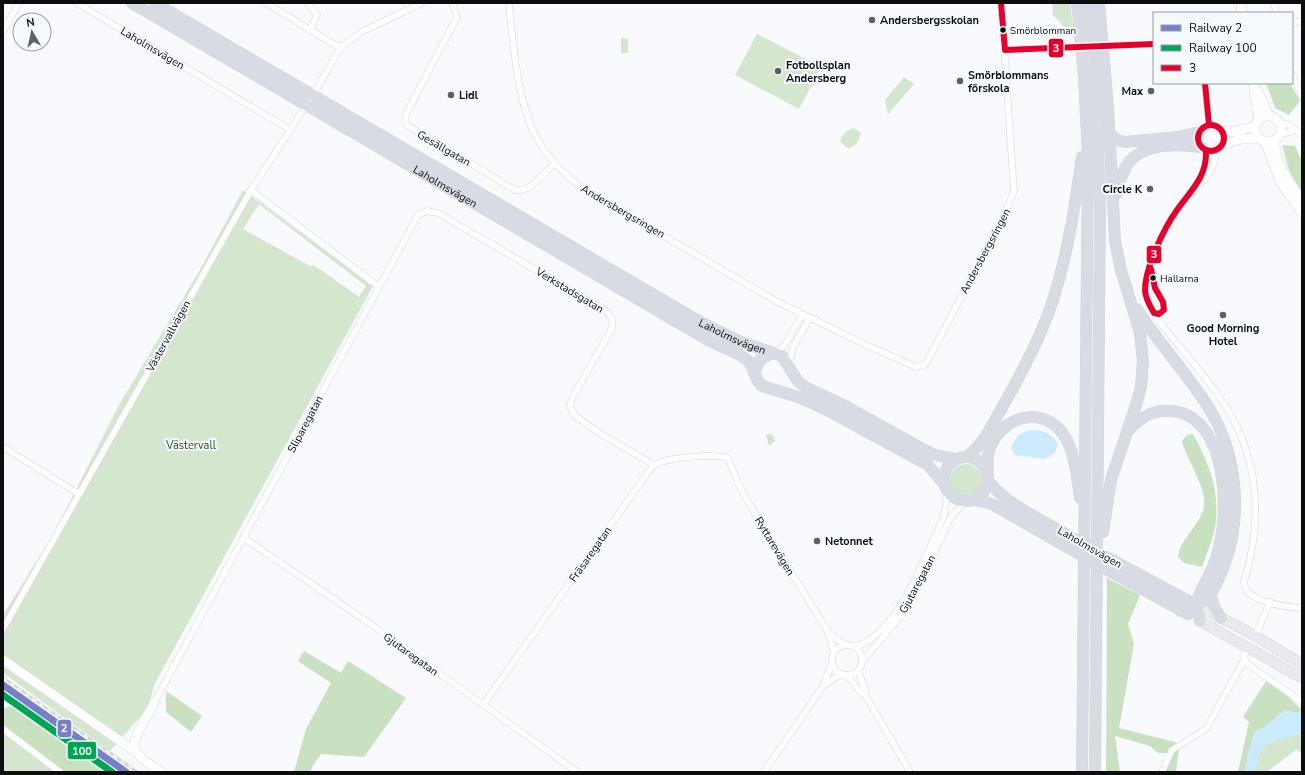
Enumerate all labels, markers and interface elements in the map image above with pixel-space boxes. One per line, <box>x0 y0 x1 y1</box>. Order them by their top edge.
north arrow <box>12 12 52 52</box>
legend <box>1153 12 1293 84</box>
place label: Andersbergsskolan <box>880 13 979 28</box>
text: N <box>25 15 36 31</box>
marker: Andersbergsskolan <box>867 15 877 25</box>
text: Railway 2 <box>1189 20 1242 36</box>
street label: Laholmsvägen <box>118 24 187 73</box>
place label: Smörblomman <box>1010 24 1076 38</box>
marker: Smörblomman <box>998 25 1008 35</box>
line badge: 3 <box>1048 38 1064 58</box>
text: Railway 100 <box>1189 40 1257 56</box>
text: 3 <box>1053 41 1059 56</box>
place label: Fotbollsplan Andersberg <box>786 58 850 86</box>
text: 3 <box>1189 60 1196 76</box>
marker: Fotbollsplan Andersberg <box>773 66 783 76</box>
place label: Smörblommans förskola <box>968 68 1049 96</box>
marker: Smörblommans förskola <box>955 76 965 86</box>
place label: Max <box>1121 84 1144 99</box>
marker: Max <box>1146 86 1156 96</box>
place label: Lidl <box>459 88 479 103</box>
marker: Lidl <box>446 90 456 100</box>
street label: Gesällgatan <box>414 127 473 170</box>
street label: Laholmsvägen <box>410 162 480 211</box>
street label: Andersbergsringen <box>578 181 668 242</box>
place label: Circle K <box>1103 182 1143 197</box>
marker: Circle K <box>1145 184 1155 194</box>
street label: Andersbergsringen <box>957 206 1014 297</box>
line badge: 3 <box>1146 245 1162 264</box>
text: 3 <box>1151 247 1157 262</box>
street label: Verkstadsgatan <box>532 264 607 317</box>
place label: Hallarna <box>1160 272 1199 286</box>
marker: Hallarna <box>1148 273 1158 283</box>
street label: Västervallvägen <box>142 298 194 376</box>
marker: Good Morning Hotel <box>1218 310 1228 320</box>
street label: Laholmsvägen <box>696 316 768 358</box>
place label: Good Morning Hotel <box>1187 321 1259 349</box>
street label: Sliparegatan <box>284 393 327 455</box>
park label: Västervall <box>165 438 217 453</box>
street label: Ryttarevägen <box>751 514 798 578</box>
street label: Fräsaregatan <box>566 523 615 585</box>
street label: Laholmsvägen <box>1055 523 1125 572</box>
place label: Netonnet <box>825 534 873 549</box>
marker: Netonnet <box>812 536 822 546</box>
street label: Gjutaregatan <box>896 552 939 616</box>
street label: Gjutaregatan <box>380 629 441 679</box>
line badge: 2 <box>57 719 72 738</box>
text: 2 <box>61 721 68 736</box>
line badge: 100 <box>67 741 97 760</box>
text: 100 <box>72 744 92 759</box>

